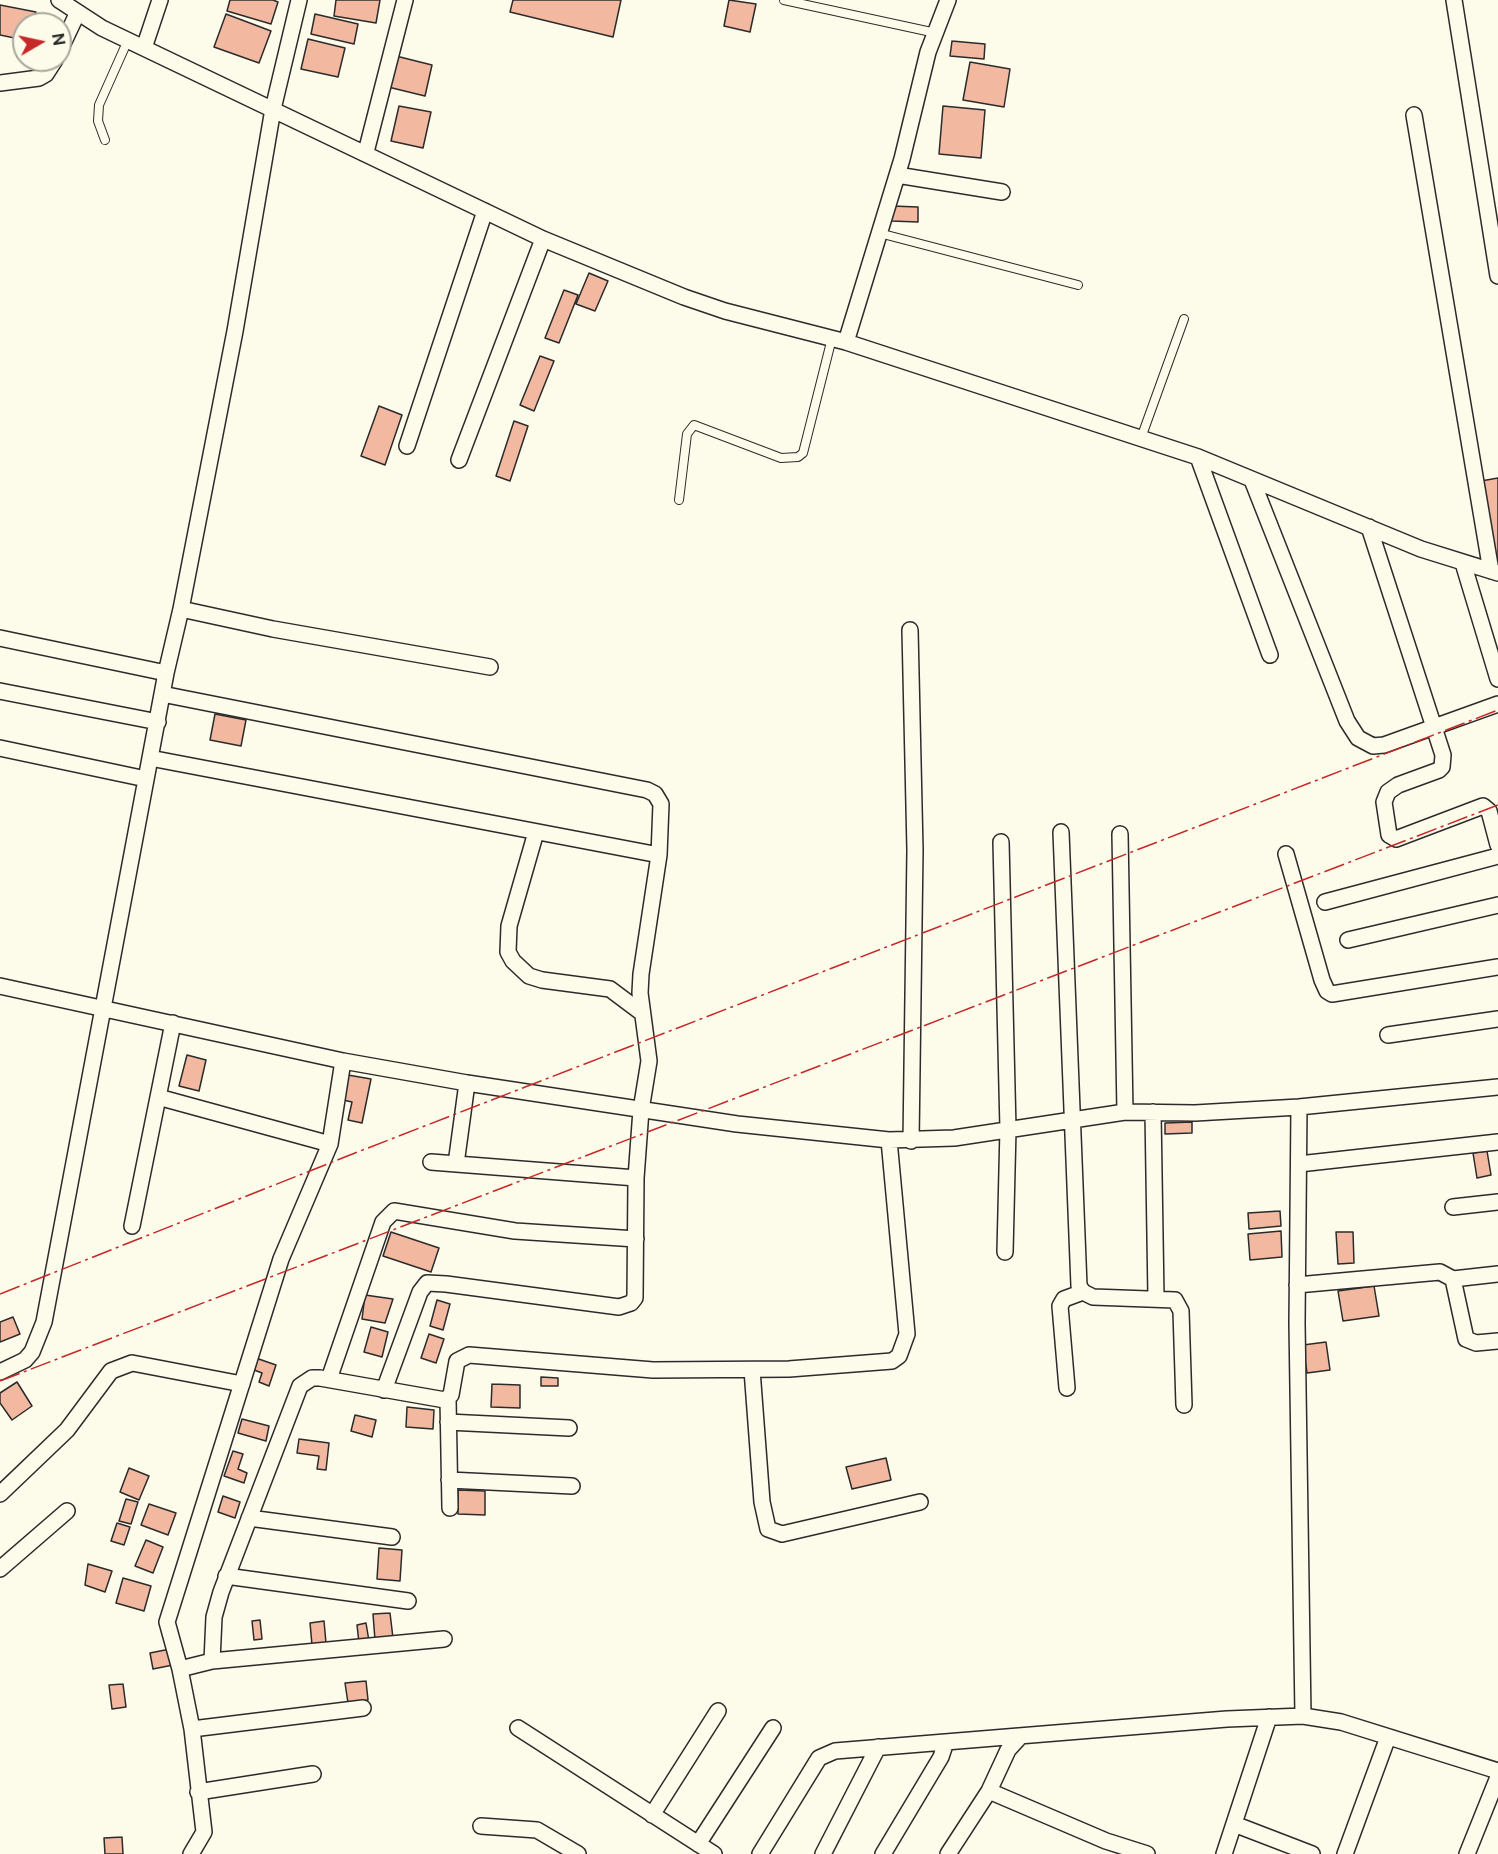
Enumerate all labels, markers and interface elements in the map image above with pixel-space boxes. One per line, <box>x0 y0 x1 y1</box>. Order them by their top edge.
north arrow <box>12 12 72 72</box>
text: N <box>48 32 69 47</box>

